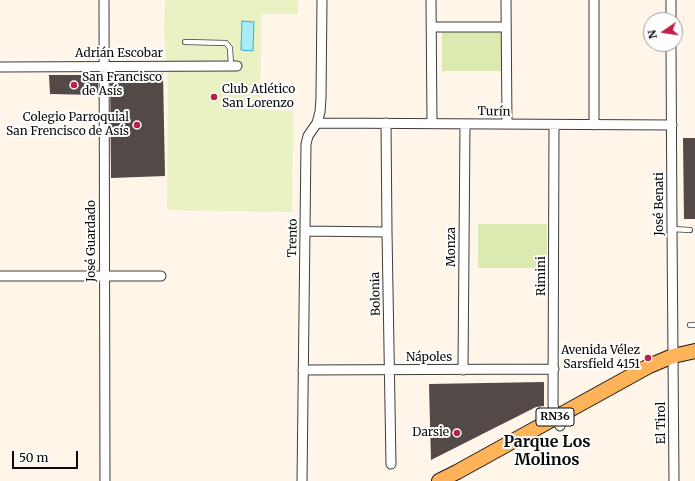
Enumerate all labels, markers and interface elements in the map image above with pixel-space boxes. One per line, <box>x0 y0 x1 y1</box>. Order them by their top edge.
north arrow <box>643 12 683 52</box>
text: N <box>644 29 660 40</box>
street label: Adrián Escobar <box>75 47 163 61</box>
place label: San Francisco de Asís <box>82 71 162 99</box>
marker: San Francisco de Asís <box>69 80 79 90</box>
place label: Club Atlético San Lorenzo <box>222 83 295 111</box>
marker: Club Atlético San Lorenzo <box>209 92 219 102</box>
street label: Turín <box>477 105 511 119</box>
place label: Colegio Parroquial San Frencisco de Asís <box>6 111 129 139</box>
marker: Colegio Parroquial San Frencisco de Asís <box>132 120 142 130</box>
street label: José Benati <box>653 172 667 236</box>
street label: José Guardado <box>85 200 99 282</box>
street label: Trento <box>285 218 301 258</box>
street label: Monza <box>445 227 459 267</box>
street label: Rimini <box>535 256 549 296</box>
street label: Bolonia <box>368 272 384 316</box>
place label: Avenida Vélez Sarsfield 4151 <box>561 344 640 372</box>
street label: Nápoles <box>406 351 452 365</box>
marker: Avenida Vélez Sarsfield 4151 <box>643 353 653 363</box>
street label: El Tirol <box>655 402 669 444</box>
road number: RN36 <box>536 408 574 426</box>
place label: Darsie <box>412 426 449 440</box>
marker: Darsie <box>452 428 462 438</box>
district label: Parque Los Molinos <box>504 432 590 470</box>
scale bar <box>14 443 80 469</box>
text: 50 m <box>19 450 48 465</box>

